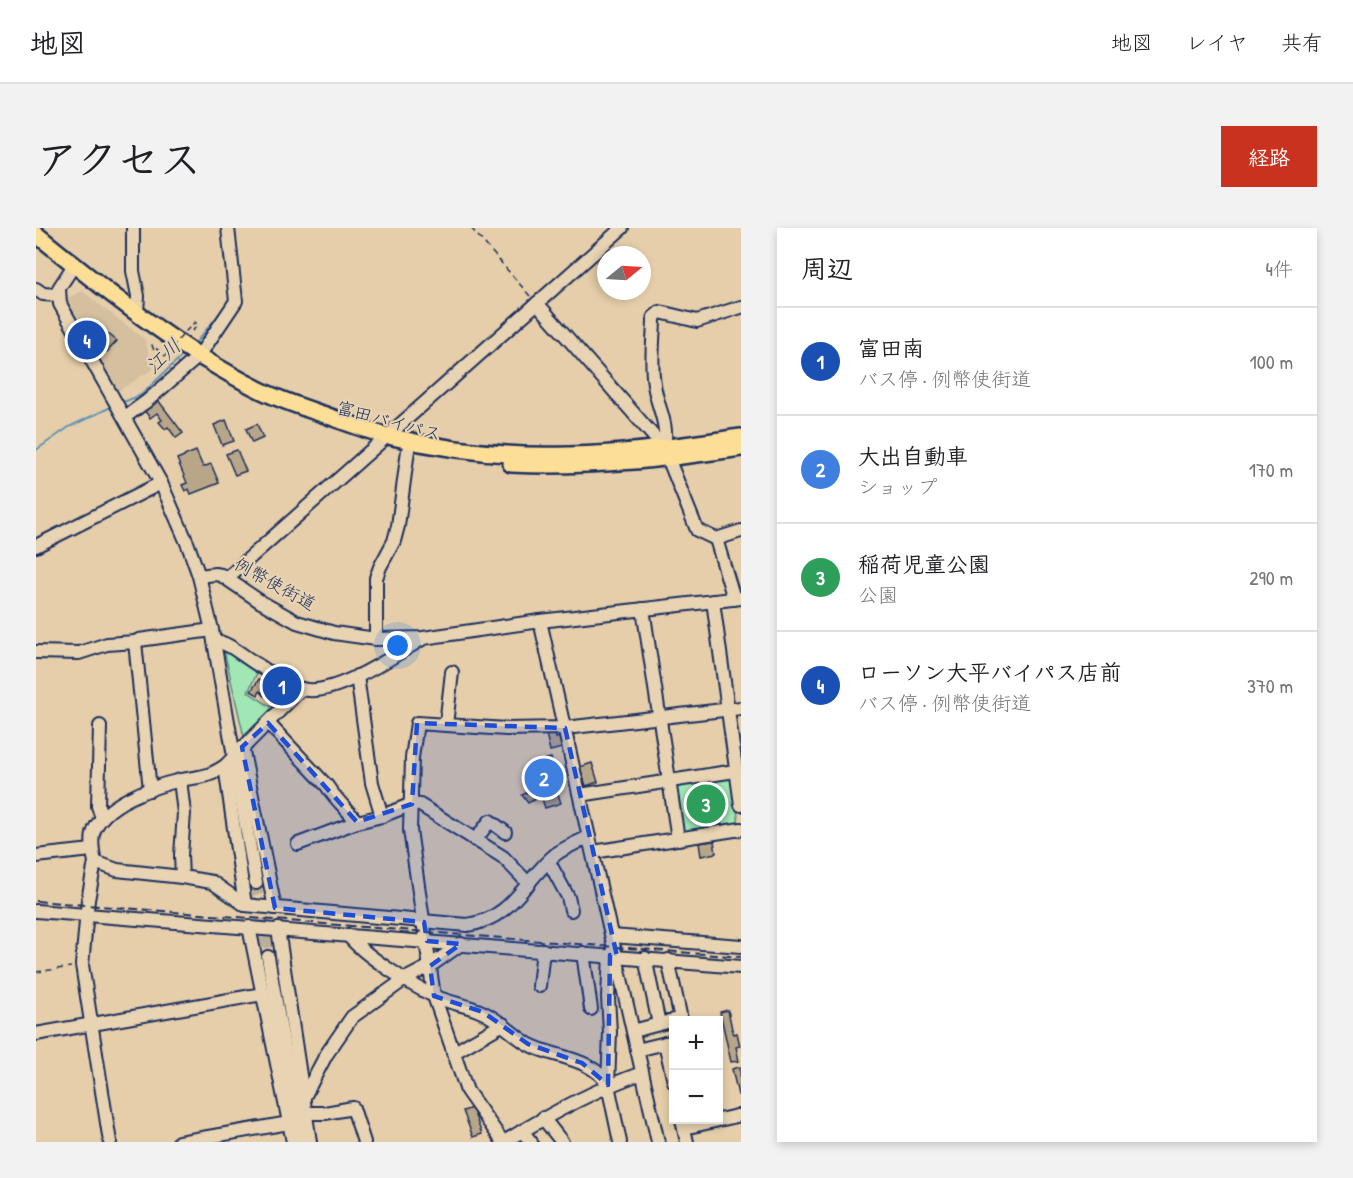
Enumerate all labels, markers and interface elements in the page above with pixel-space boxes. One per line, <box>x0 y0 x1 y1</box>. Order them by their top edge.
text: 地図 <box>30 24 86 62</box>
text: 地図 <box>1111 28 1153 57</box>
text: レイヤ <box>1186 28 1248 57</box>
text: 共有 <box>1281 28 1323 57</box>
button: 経路 <box>1221 126 1317 187</box>
text: アクセス <box>36 130 201 187</box>
north arrow <box>597 246 651 300</box>
text: 周辺 <box>801 251 853 286</box>
text: 4件 <box>1266 255 1293 282</box>
pin: 4 <box>68 318 106 362</box>
water label: 江川 <box>139 332 186 379</box>
text: 富田南 <box>858 333 924 363</box>
text: 1 <box>817 348 824 375</box>
text: 100 m <box>1250 348 1293 375</box>
text: バス停 · 例幣使街道 <box>858 365 1031 392</box>
street label: 富田バイパス <box>334 395 444 447</box>
text: 大出自動車 <box>858 441 968 471</box>
text: 2 <box>816 456 825 483</box>
text: 170 m <box>1249 456 1293 483</box>
text: ショップ <box>858 473 937 500</box>
text: 稲荷児童公園 <box>858 549 990 579</box>
street label: 例幣使街道 <box>230 551 321 616</box>
text: 3 <box>816 564 825 591</box>
text: 290 m <box>1249 564 1293 591</box>
text: 公園 <box>858 581 898 608</box>
your location <box>383 631 412 660</box>
text: ローソン大平バイパス店前 <box>858 657 1122 687</box>
pin: 1 <box>262 664 302 708</box>
text: 4 <box>817 672 824 699</box>
text: 370 m <box>1247 672 1293 699</box>
text: バス停 · 例幣使街道 <box>858 689 1031 716</box>
pin: 2 <box>524 756 564 800</box>
pin: 3 <box>686 782 726 826</box>
map controls <box>669 1016 723 1124</box>
button: + <box>669 1016 723 1070</box>
button: − <box>669 1070 723 1124</box>

